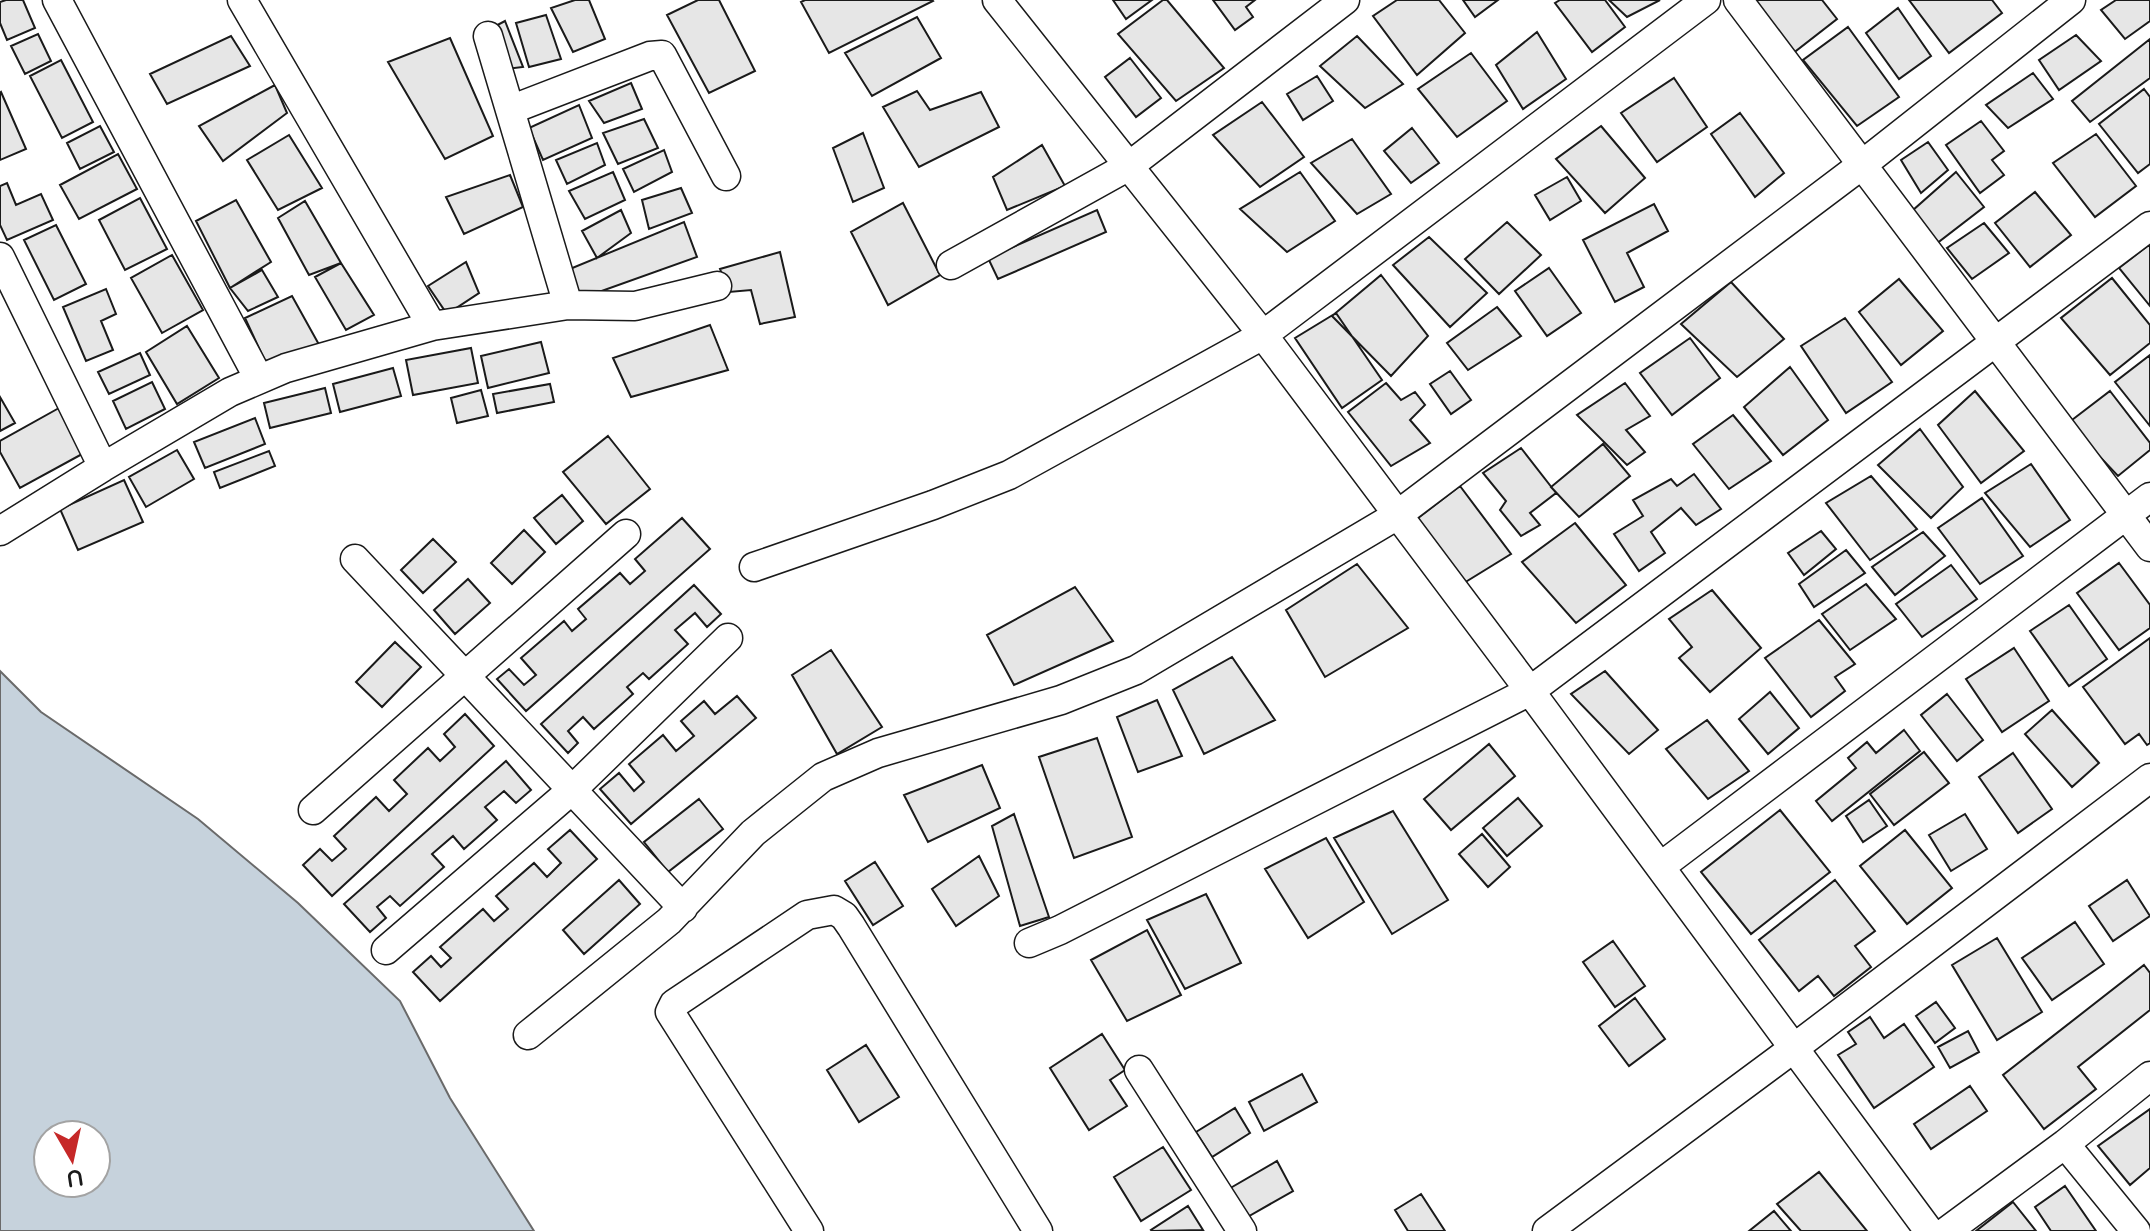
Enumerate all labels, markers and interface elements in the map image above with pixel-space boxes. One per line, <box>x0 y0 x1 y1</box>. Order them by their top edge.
north arrow <box>32 1119 112 1199</box>
text: U <box>65 1164 85 1192</box>

